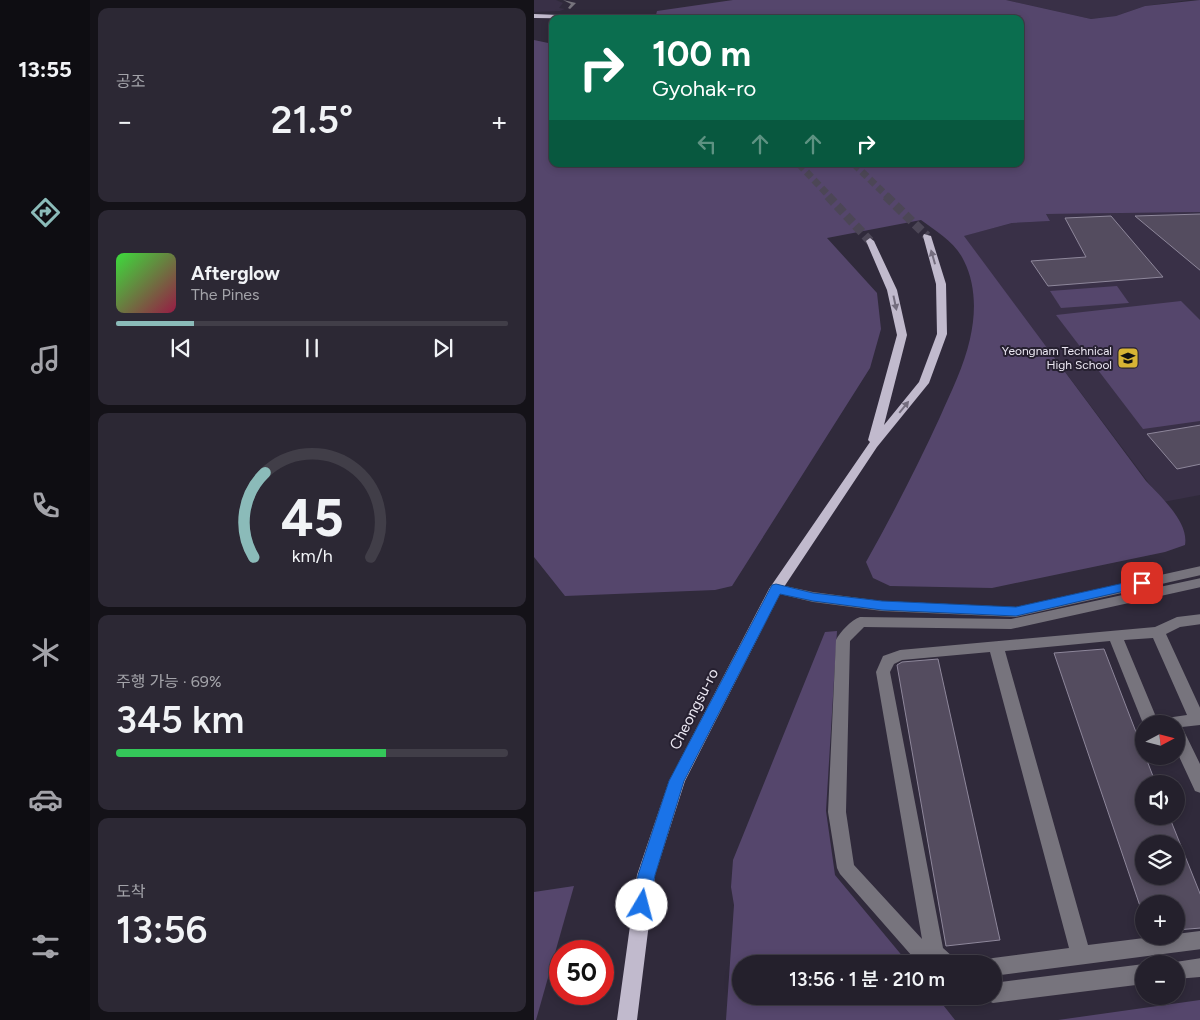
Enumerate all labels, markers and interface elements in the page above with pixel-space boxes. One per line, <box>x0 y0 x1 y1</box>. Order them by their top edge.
text: 100 m <box>652 33 751 75</box>
icon: right <box>569 35 634 100</box>
text: 13:55 <box>18 56 72 83</box>
text: 공조 <box>116 72 145 91</box>
text: Gyohak-ro <box>652 75 756 102</box>
text: 21.5° <box>271 97 353 143</box>
text: − <box>116 104 133 138</box>
text: + <box>491 104 508 138</box>
icon: left <box>693 130 721 158</box>
icon: ahead <box>746 130 774 158</box>
icon: ahead <box>799 130 827 158</box>
icon: right <box>852 130 880 158</box>
icon: directions <box>28 195 63 230</box>
one-way arrow <box>928 249 936 264</box>
text: Afterglow <box>191 262 280 285</box>
text: The Pines <box>191 285 260 304</box>
one-way arrow <box>891 295 899 310</box>
icon: previous <box>167 334 195 362</box>
icon: pause <box>298 334 326 362</box>
icon: next <box>429 334 457 362</box>
icon: music <box>28 342 63 377</box>
place label: Yeongnam Technical High School <box>1002 344 1112 372</box>
school or university icon: Yeongnam Technical High School <box>1116 346 1140 370</box>
one-way arrow <box>898 401 909 414</box>
text: 45 <box>280 487 344 549</box>
icon: phone <box>28 488 63 523</box>
text: km/h <box>292 545 332 566</box>
pin <box>1121 562 1163 604</box>
icon: arrive <box>1128 569 1156 597</box>
icon: climate <box>28 635 63 670</box>
street label: Cheongsu-ro <box>666 665 722 753</box>
text: 주행 가능 · 69% <box>116 672 222 691</box>
text: 345 km <box>116 697 244 743</box>
north arrow <box>1135 715 1185 765</box>
map controls <box>1135 715 1185 1005</box>
button: sound <box>1135 775 1185 825</box>
icon: car <box>28 782 63 817</box>
button: layers <box>1135 835 1185 885</box>
position arrow <box>615 878 667 930</box>
text: 도착 <box>116 882 145 901</box>
button: + <box>1135 895 1185 945</box>
text: 13:56 <box>116 907 207 953</box>
icon: filters <box>28 929 63 964</box>
speed limit sign: 50 <box>549 940 614 1005</box>
button: − <box>1135 955 1185 1005</box>
text: 13:56 · 1 분 · 210 m <box>789 968 945 991</box>

